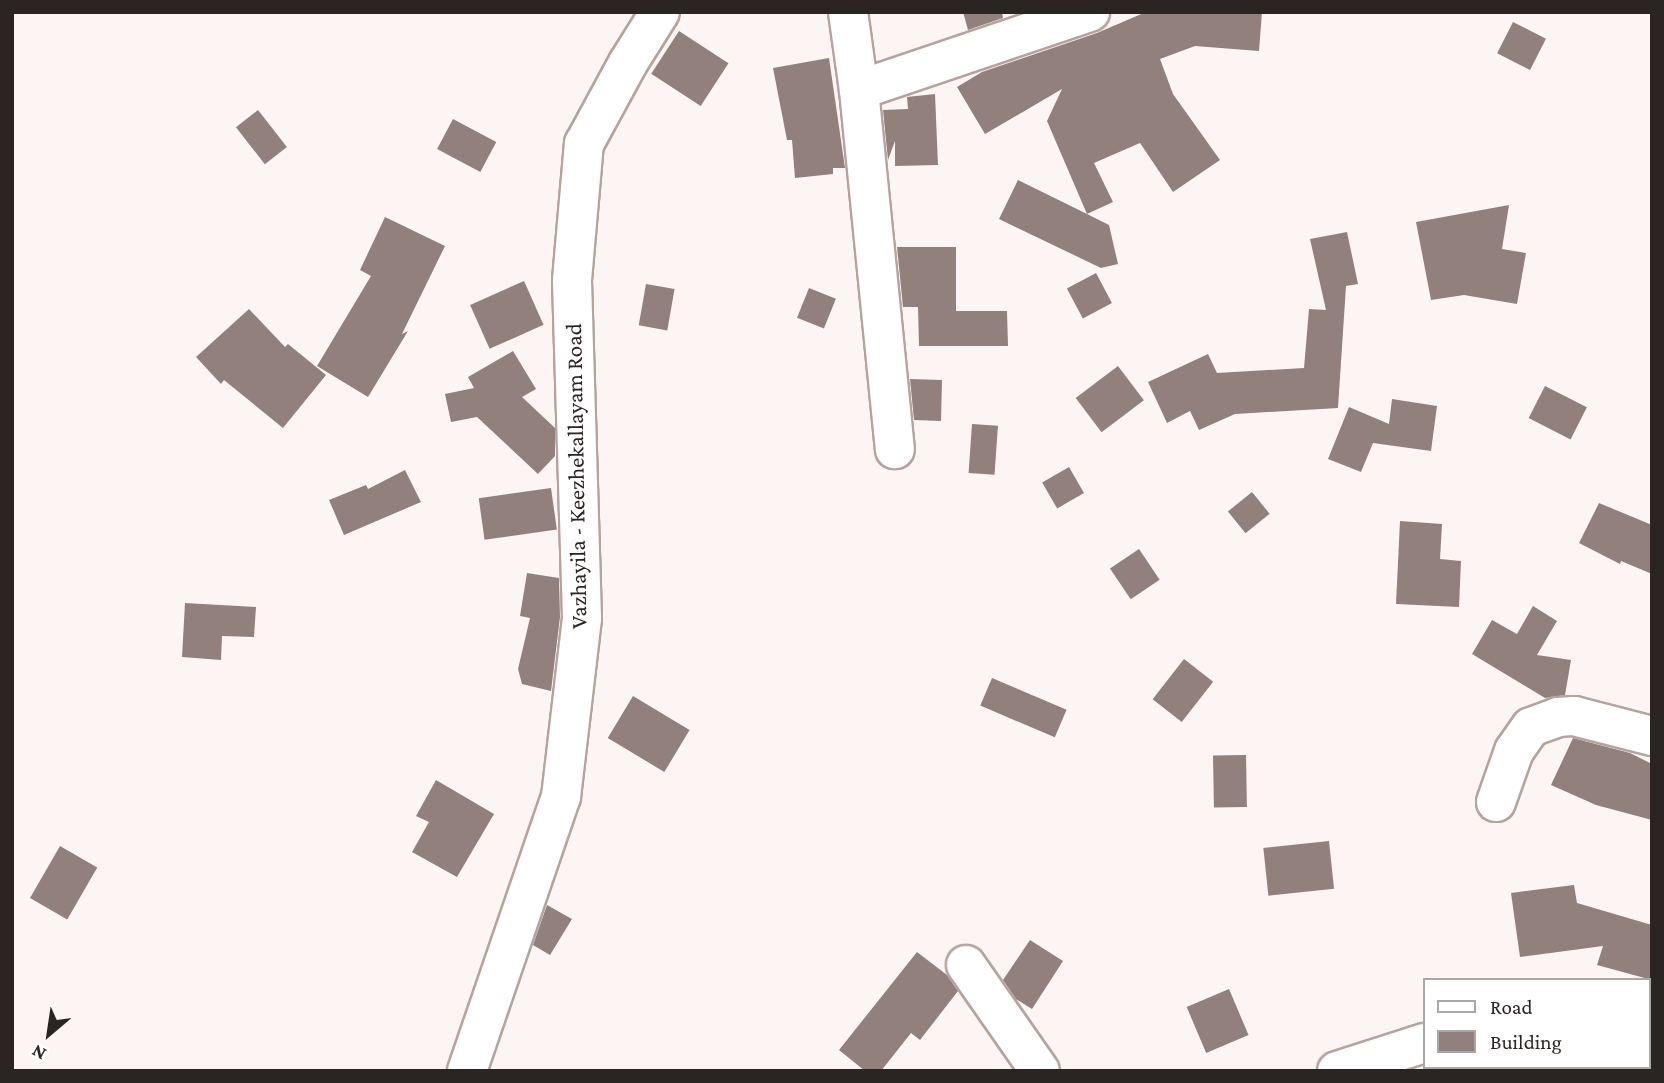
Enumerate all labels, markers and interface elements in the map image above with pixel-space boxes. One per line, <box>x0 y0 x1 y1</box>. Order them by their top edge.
street label: Vazhayila - Keezhekallayam Road <box>560 323 592 629</box>
legend <box>1422 978 1650 1069</box>
text: Road <box>1490 995 1533 1019</box>
north arrow <box>14 999 84 1069</box>
text: Building <box>1490 1030 1562 1054</box>
text: N <box>28 1040 49 1065</box>

